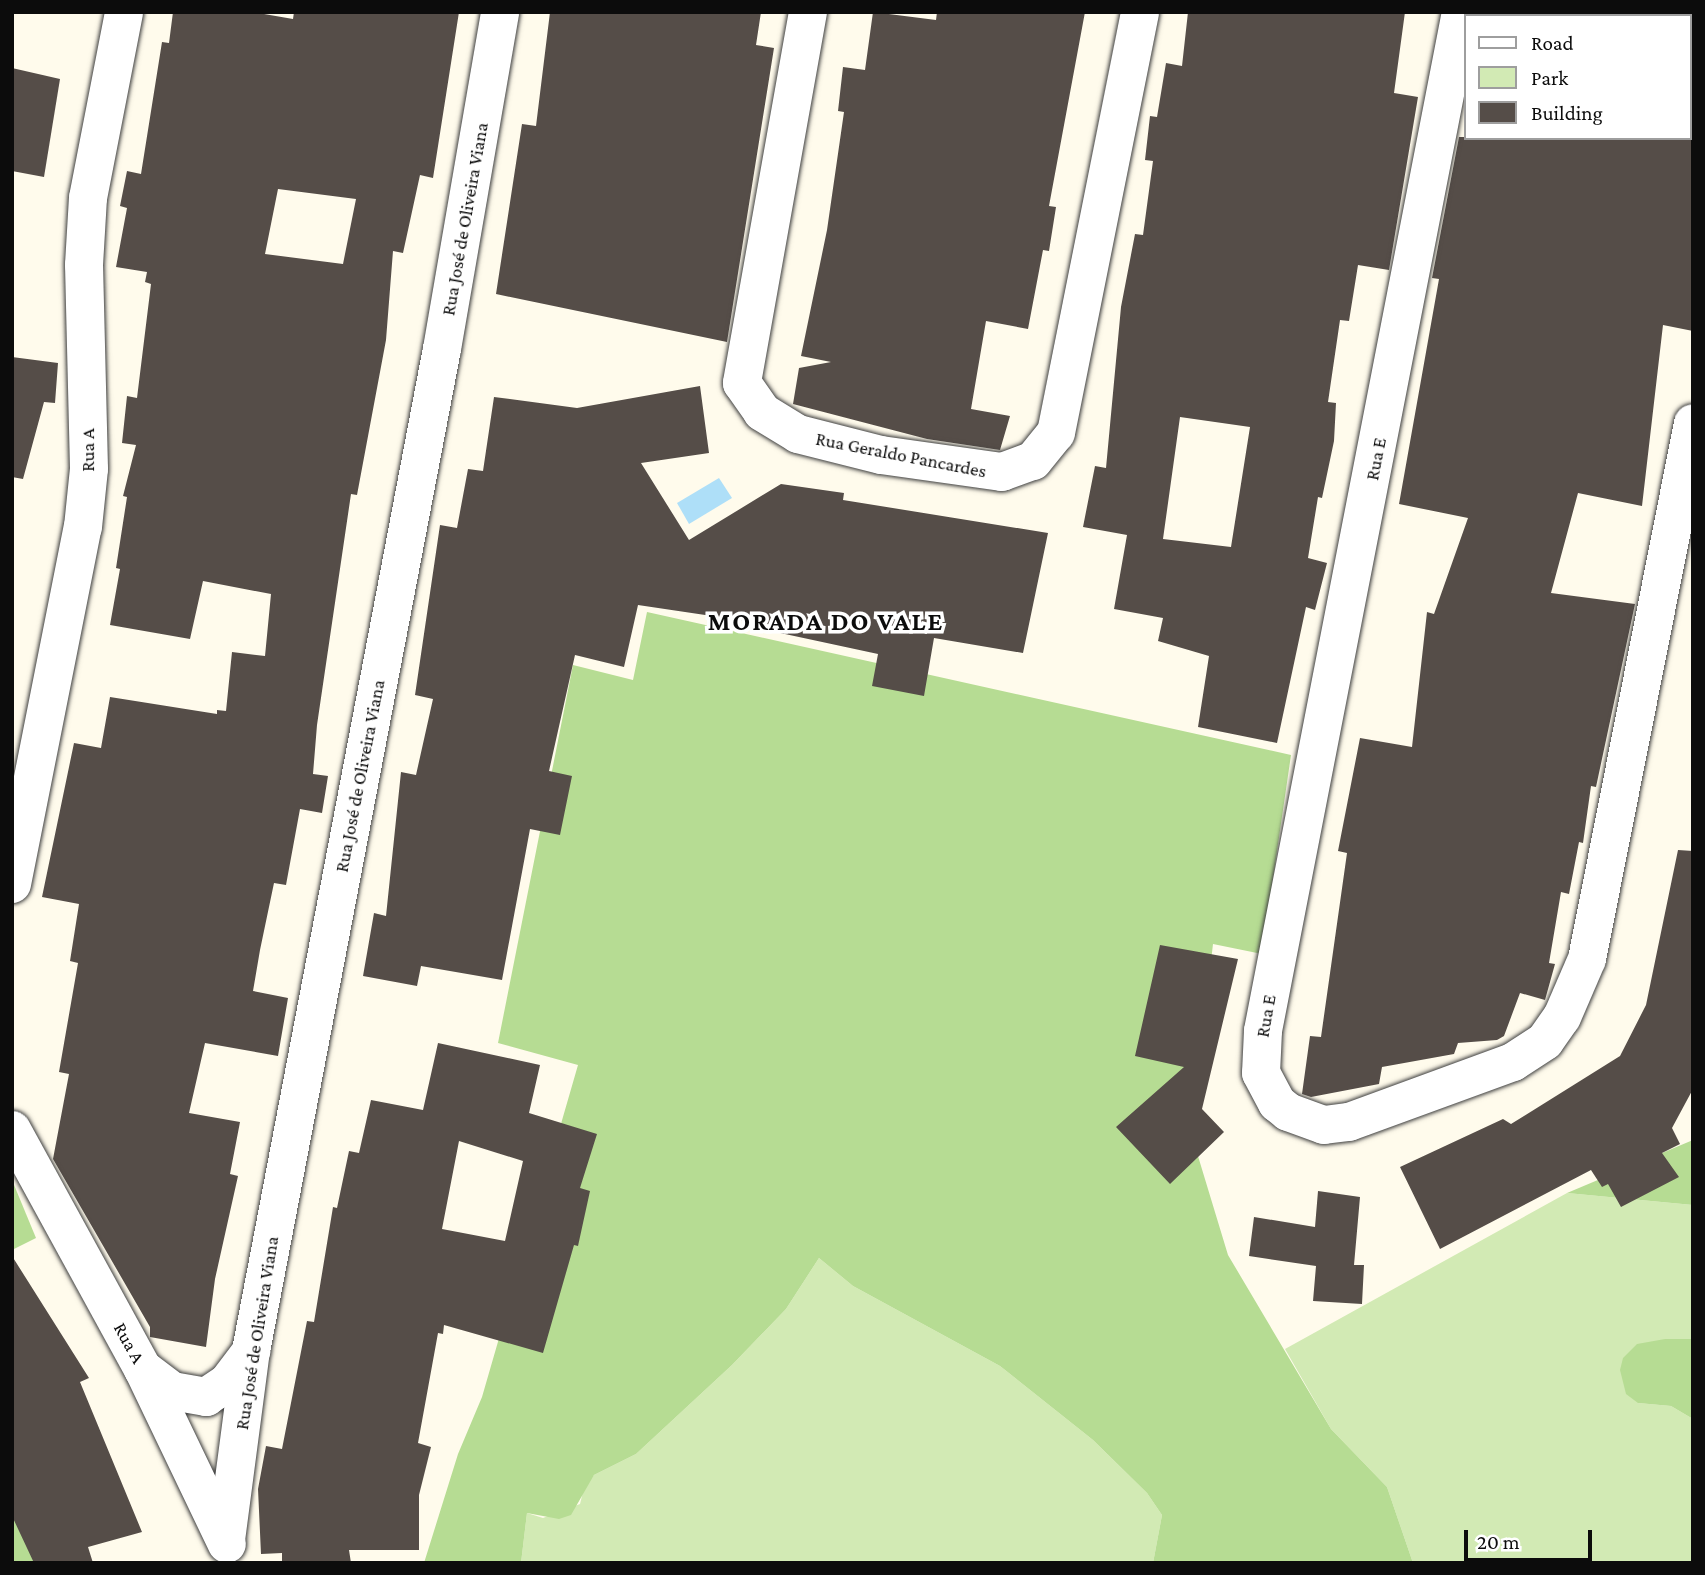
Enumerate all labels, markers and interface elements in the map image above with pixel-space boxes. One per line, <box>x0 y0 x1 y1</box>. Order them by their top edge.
legend <box>1464 14 1691 140</box>
text: Road <box>1531 31 1574 55</box>
text: Park <box>1531 66 1568 90</box>
text: Building <box>1531 101 1603 125</box>
street label: Rua José de Oliveira Viana <box>437 121 493 317</box>
street label: Rua Geraldo Pancardes <box>814 427 988 483</box>
street label: Rua A <box>77 428 99 472</box>
street label: Rua E <box>1361 436 1391 482</box>
district label: MORADA DO VALE <box>709 606 943 638</box>
street label: Rua José de Oliveira Viana <box>330 678 390 874</box>
street label: Rua E <box>1251 993 1281 1039</box>
street label: Rua José de Oliveira Viana <box>230 1235 284 1431</box>
street label: Rua A <box>108 1318 150 1368</box>
scale bar <box>1467 1516 1595 1560</box>
text: 20 m <box>1477 1530 1520 1554</box>

